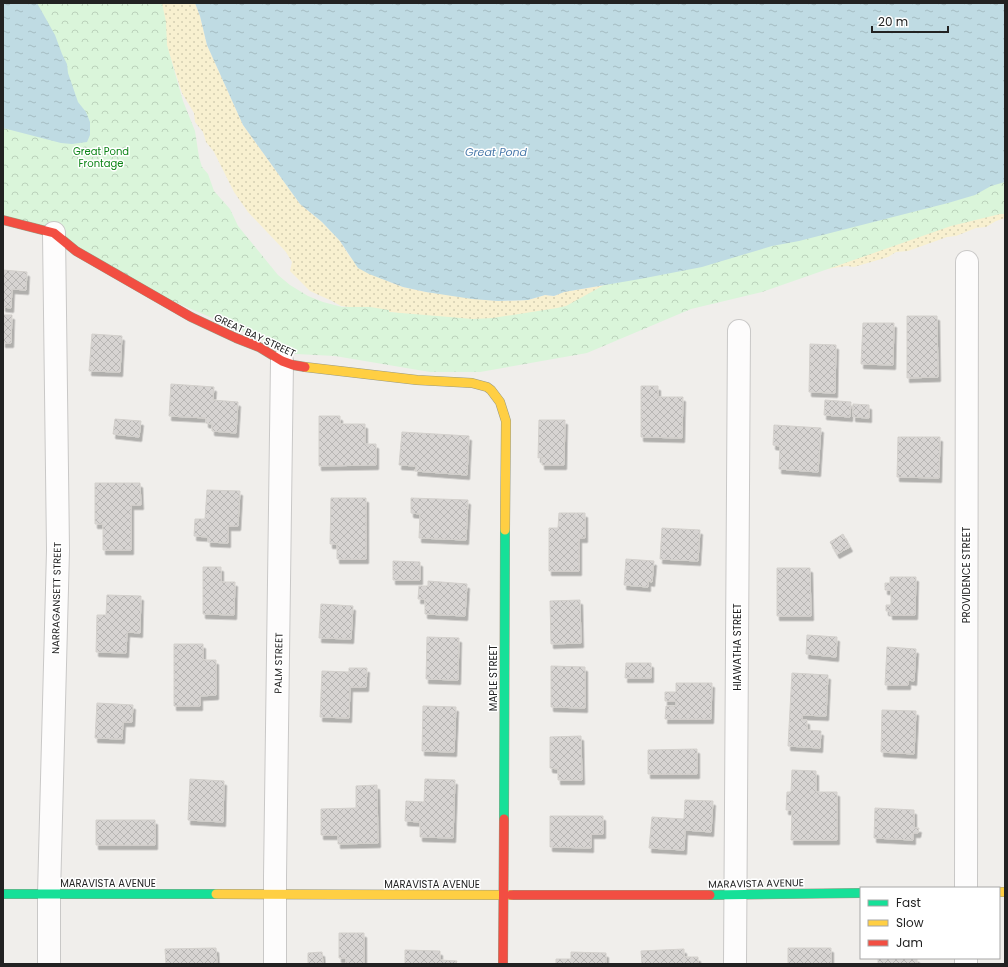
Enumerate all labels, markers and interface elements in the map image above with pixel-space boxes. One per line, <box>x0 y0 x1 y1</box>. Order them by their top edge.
scale bar <box>872 8 948 34</box>
text: 20 m <box>878 13 908 30</box>
park label: Great Pond Frontage <box>73 144 129 171</box>
water label: Great Pond <box>465 144 528 160</box>
street label: GREAT BAY STREET <box>212 310 298 361</box>
street label: PROVIDENCE STREET <box>959 526 974 623</box>
street label: NARRAGANSETT STREET <box>48 541 65 654</box>
street label: HIAWATHA STREET <box>730 603 745 691</box>
street label: PALM STREET <box>270 632 287 694</box>
street label: MAPLE STREET <box>486 644 501 711</box>
street label: MARAVISTA AVENUE <box>708 875 804 892</box>
street label: MARAVISTA AVENUE <box>60 876 156 891</box>
street label: MARAVISTA AVENUE <box>384 877 480 892</box>
legend <box>860 887 1000 959</box>
text: Fast <box>896 894 921 911</box>
text: Slow <box>896 914 924 931</box>
text: Jam <box>896 934 923 951</box>

